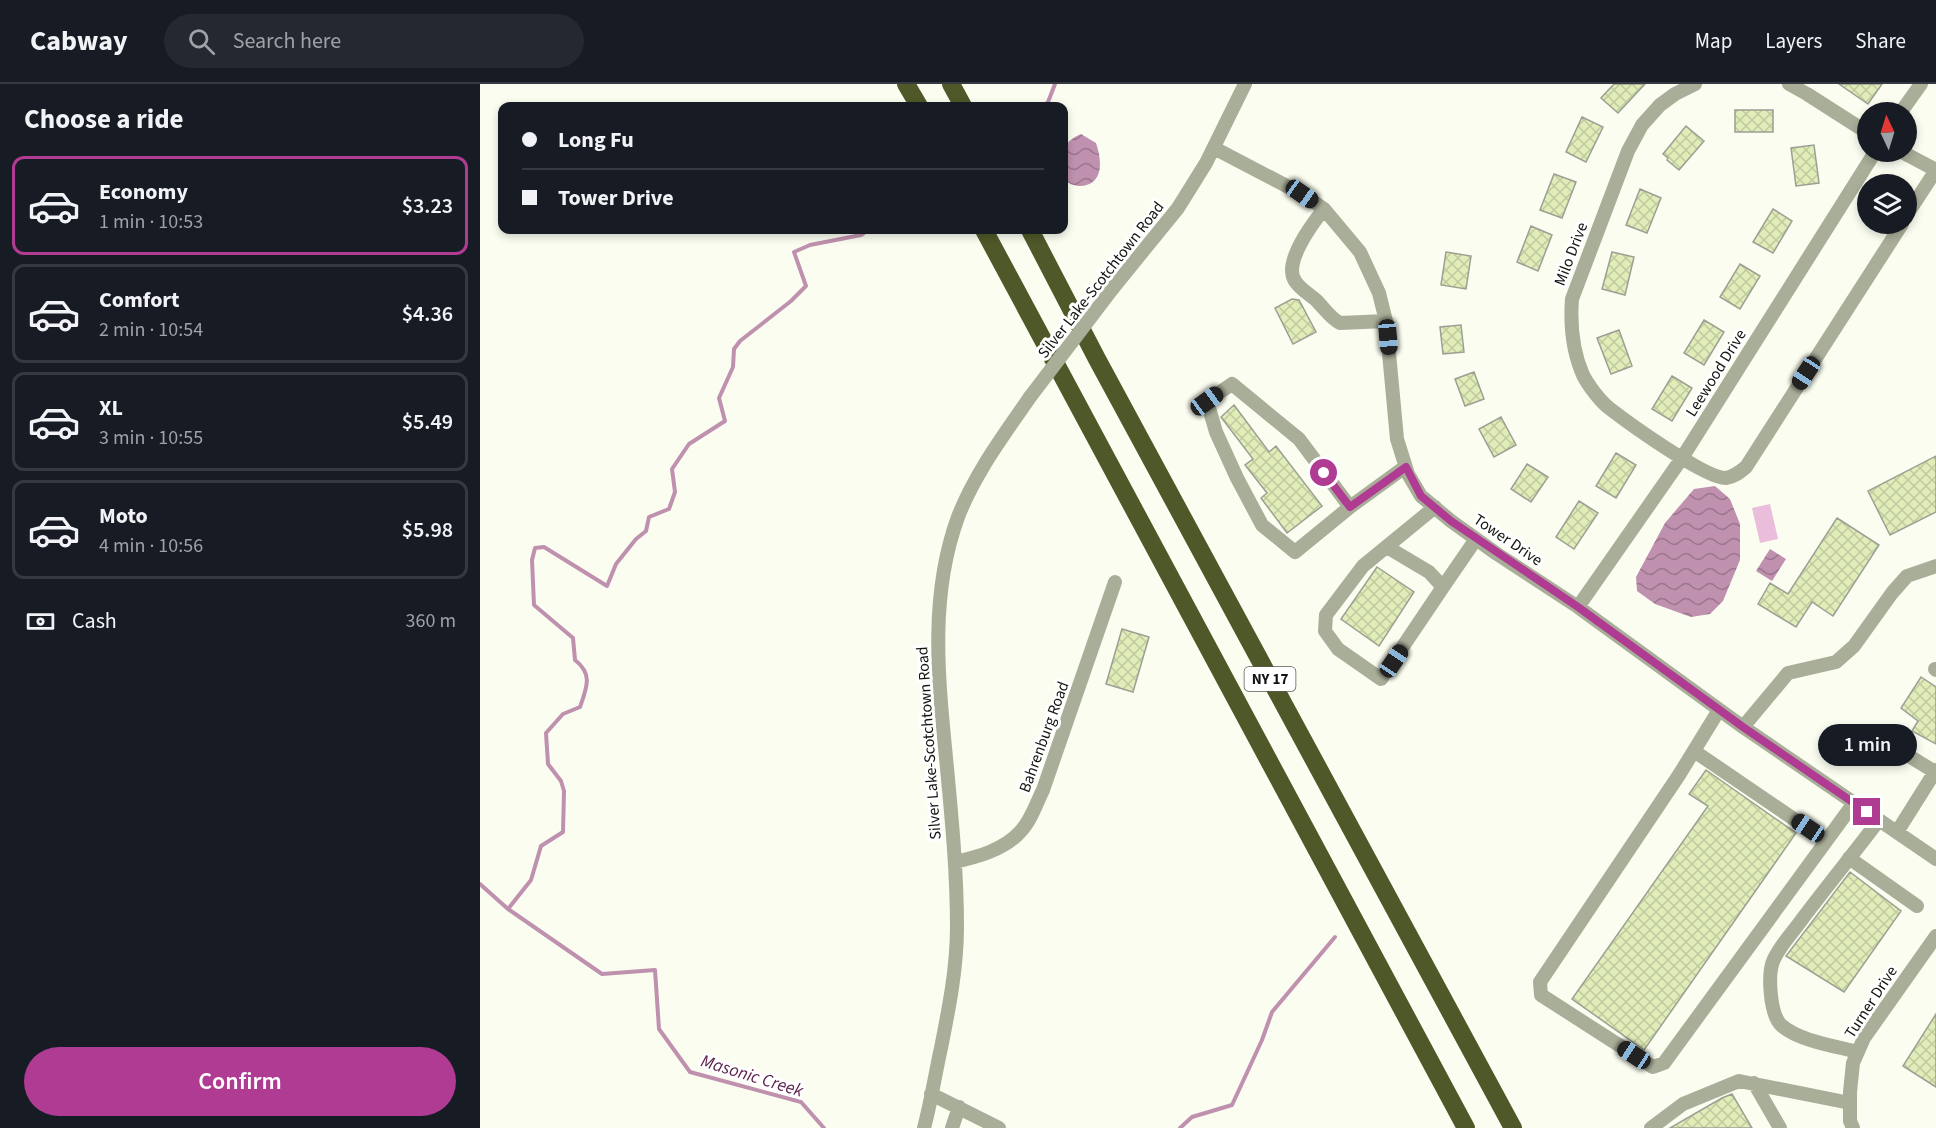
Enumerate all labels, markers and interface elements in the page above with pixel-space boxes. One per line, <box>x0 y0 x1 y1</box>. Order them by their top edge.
search box <box>164 14 584 68</box>
text: Cabway <box>30 21 128 61</box>
icon: search <box>185 25 218 58</box>
text: Search here <box>233 25 341 57</box>
text: Map <box>1695 26 1732 56</box>
text: Layers <box>1765 26 1822 56</box>
text: Share <box>1855 26 1906 56</box>
text: Choose a ride <box>24 100 184 139</box>
north arrow <box>1857 102 1917 162</box>
map controls <box>1857 102 1917 234</box>
text: Long Fu <box>558 124 634 156</box>
button: layers <box>1857 174 1917 234</box>
text: Economy <box>99 176 188 208</box>
car <box>1282 176 1322 212</box>
icon: car <box>27 179 81 233</box>
text: Tower Drive <box>558 182 674 214</box>
text: $3.23 <box>402 190 453 222</box>
street label: Silver Lake-Scotchtown Road <box>1033 197 1169 363</box>
text: 1 min · 10:53 <box>99 208 203 236</box>
street label: Milo Drive <box>1549 219 1593 289</box>
text: Comfort <box>99 284 180 316</box>
icon: car <box>27 287 81 341</box>
text: $4.36 <box>402 298 453 330</box>
text: 2 min · 10:54 <box>99 316 203 344</box>
car <box>1377 318 1399 356</box>
street label: Leewood Drive <box>1680 325 1752 421</box>
car <box>1789 353 1823 393</box>
car <box>1187 383 1227 419</box>
text: XL <box>99 392 123 424</box>
icon: car <box>27 395 81 449</box>
text: $5.49 <box>402 406 453 438</box>
text: 3 min · 10:55 <box>99 424 203 452</box>
route start <box>1310 459 1337 486</box>
text: Moto <box>99 500 148 532</box>
icon: car <box>27 503 81 557</box>
street label: Tower Drive <box>1469 509 1547 571</box>
text: $5.98 <box>402 514 453 546</box>
text: 4 min · 10:56 <box>99 532 203 560</box>
icon: cash <box>24 605 57 638</box>
text: Cash <box>72 605 117 637</box>
text: 360 m <box>406 607 456 635</box>
car <box>1376 641 1412 681</box>
street label: Silver Lake-Scotchtown Road <box>911 646 947 840</box>
road number: NY 17 <box>1244 667 1296 691</box>
street label: Bahrenburg Road <box>1014 678 1074 796</box>
callout: 1 min <box>1818 725 1916 767</box>
text: 1 min <box>1844 731 1891 759</box>
route end <box>1853 798 1880 825</box>
car <box>1788 810 1828 846</box>
street label: Turner Drive <box>1839 961 1903 1042</box>
car <box>1614 1038 1654 1072</box>
button: Confirm <box>24 1047 456 1116</box>
water label: Masonic Creek <box>698 1049 807 1104</box>

